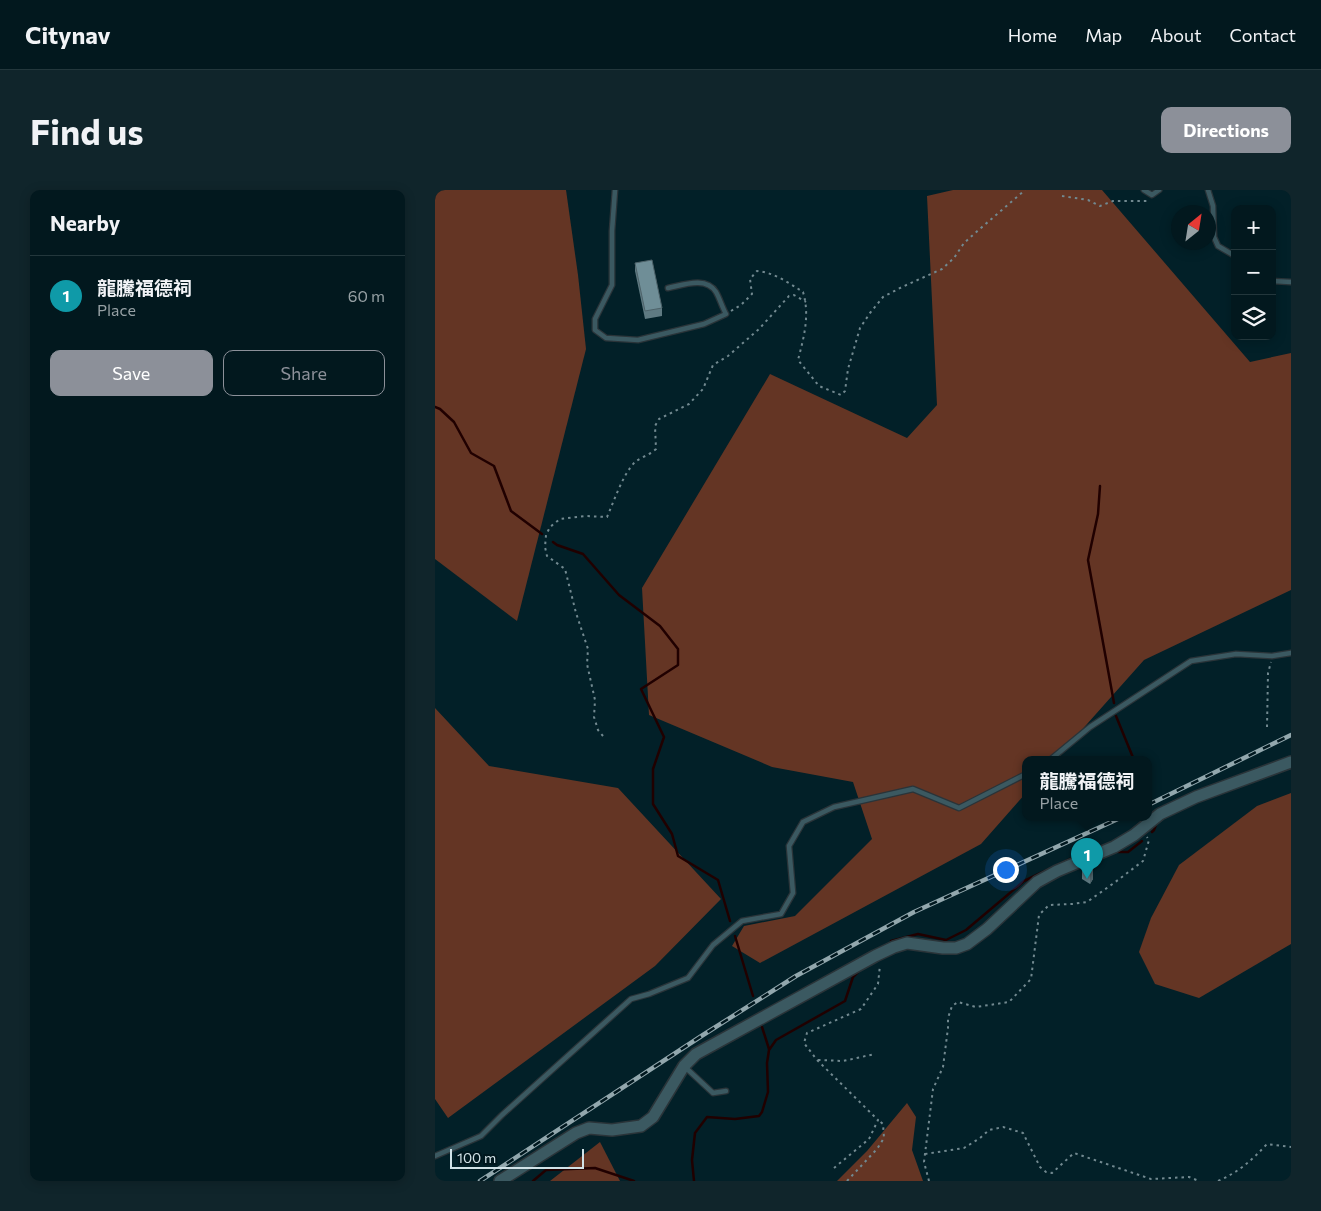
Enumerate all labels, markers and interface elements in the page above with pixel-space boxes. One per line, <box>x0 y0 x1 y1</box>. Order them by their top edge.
text: Citynav <box>25 20 111 49</box>
text: Home <box>1008 24 1057 46</box>
text: Map <box>1085 24 1122 46</box>
text: About <box>1150 24 1202 46</box>
text: Contact <box>1230 24 1296 46</box>
button: Directions <box>1161 107 1291 153</box>
text: Find us <box>30 109 144 152</box>
north arrow <box>1171 205 1216 250</box>
map controls <box>1231 205 1276 340</box>
button: + <box>1231 205 1276 250</box>
text: Nearby <box>50 210 120 235</box>
button: − <box>1231 250 1276 295</box>
text: 龍騰福德祠 <box>97 276 192 299</box>
text: 1 <box>62 286 70 305</box>
text: 60 m <box>348 286 385 305</box>
button: layers <box>1231 295 1276 340</box>
text: Place <box>97 300 136 319</box>
button: Save <box>50 350 213 396</box>
button: Share <box>223 350 385 396</box>
popup <box>1022 756 1152 821</box>
text: 龍騰福德祠 <box>1039 769 1135 792</box>
text: Place <box>1039 793 1078 812</box>
pin: 1 <box>1071 838 1103 879</box>
your location <box>993 857 1019 883</box>
scale bar <box>450 1146 584 1169</box>
text: 100 m <box>457 1149 496 1166</box>

